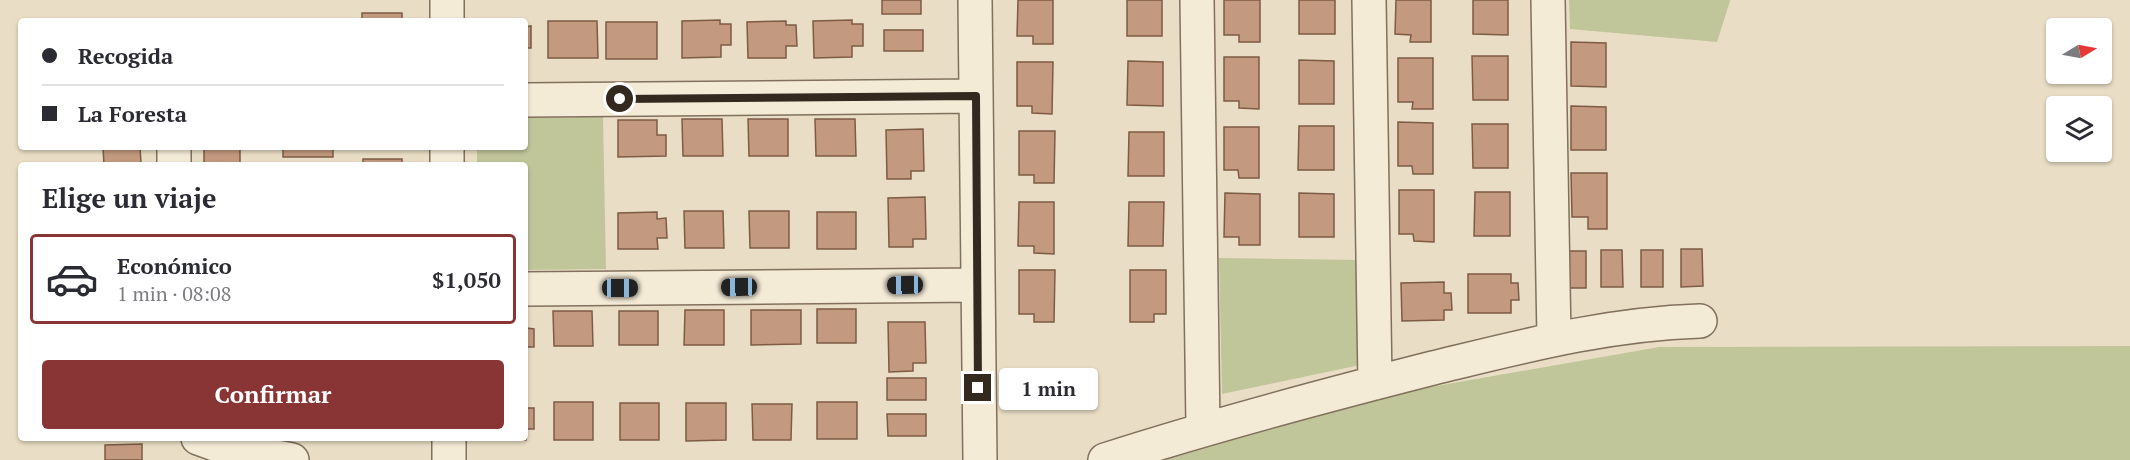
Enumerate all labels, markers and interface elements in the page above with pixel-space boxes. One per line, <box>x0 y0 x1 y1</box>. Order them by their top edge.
north arrow <box>2046 18 2112 84</box>
map controls <box>2046 18 2112 162</box>
text: Recogida <box>78 41 173 70</box>
route start <box>606 85 633 112</box>
button: layers <box>2046 96 2112 162</box>
text: La Foresta <box>78 99 187 128</box>
text: Elige un viaje <box>42 180 216 216</box>
text: Económico <box>117 251 232 280</box>
icon: car <box>45 252 99 306</box>
text: $1,050 <box>432 265 501 294</box>
car <box>887 276 923 294</box>
car <box>721 278 757 296</box>
car <box>602 279 638 297</box>
text: 1 min · 08:08 <box>117 280 231 307</box>
button: Confirmar <box>42 360 504 429</box>
callout: 1 min <box>999 367 1098 409</box>
route end <box>964 374 991 401</box>
text: 1 min <box>1021 375 1076 402</box>

